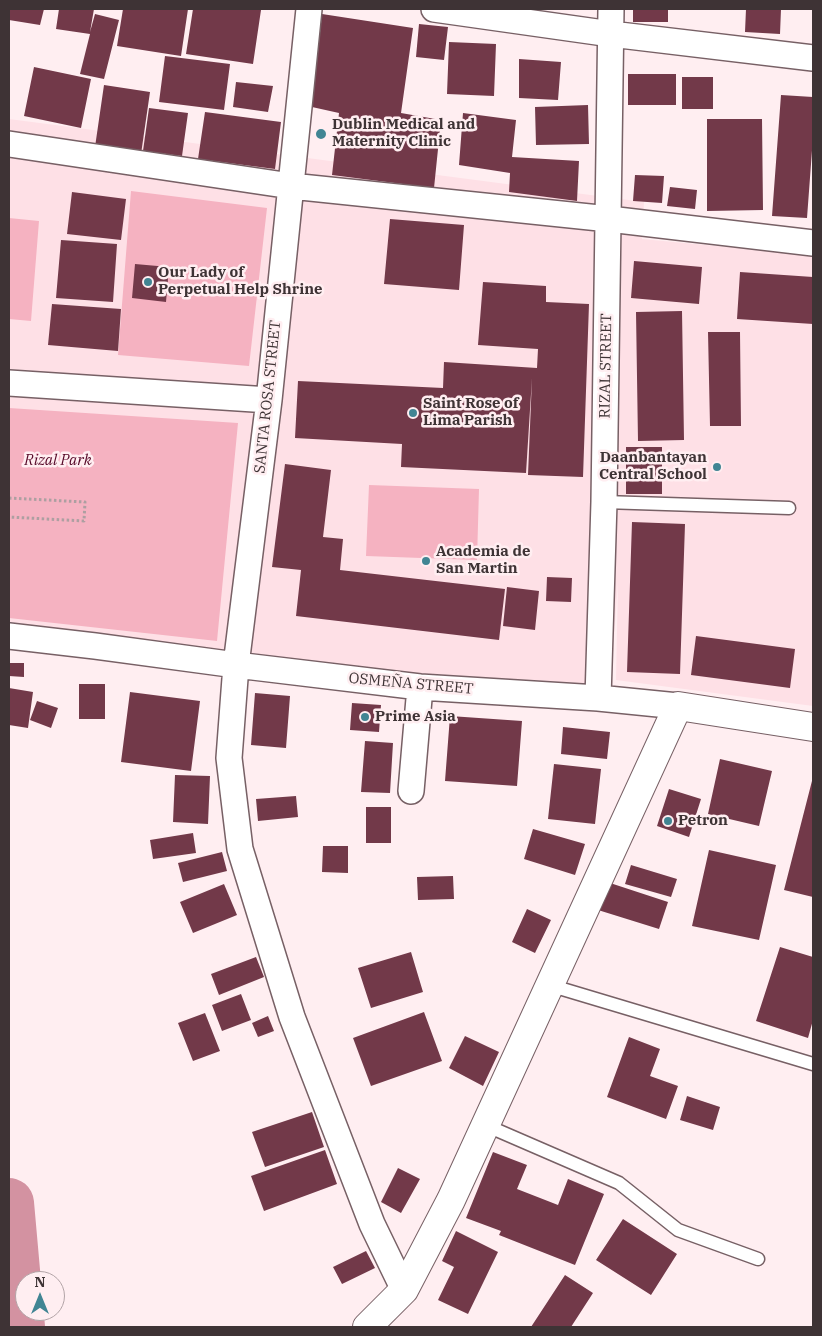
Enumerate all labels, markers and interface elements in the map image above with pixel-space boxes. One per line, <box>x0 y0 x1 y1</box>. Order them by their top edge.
place label: Dublin Medical and Maternity Clinic <box>332 116 475 151</box>
marker: Dublin Medical and Maternity Clinic <box>314 127 328 141</box>
place label: Our Lady of Perpetual Help Shrine <box>158 264 323 299</box>
marker: Our Lady of Perpetual Help Shrine <box>142 276 154 288</box>
street label: RIZAL STREET <box>596 313 616 419</box>
street label: SANTA ROSA STREET <box>251 320 285 474</box>
place label: Saint Rose of Lima Parish <box>423 395 519 430</box>
marker: Saint Rose of Lima Parish <box>407 407 419 419</box>
place label: Daanbantayan Central School <box>599 449 707 484</box>
park label: Rizal Park <box>24 452 92 470</box>
marker: Daanbantayan Central School <box>711 461 723 473</box>
place label: Academia de San Martin <box>436 543 530 578</box>
marker: Academia de San Martin <box>420 555 432 567</box>
street label: OSMEÑA STREET <box>348 670 474 698</box>
place label: Prime Asia <box>375 708 456 726</box>
marker: Prime Asia <box>359 711 371 723</box>
place label: Petron <box>678 812 728 830</box>
marker: Petron <box>662 815 674 827</box>
north arrow <box>15 1271 65 1321</box>
text: N <box>34 1273 46 1291</box>

